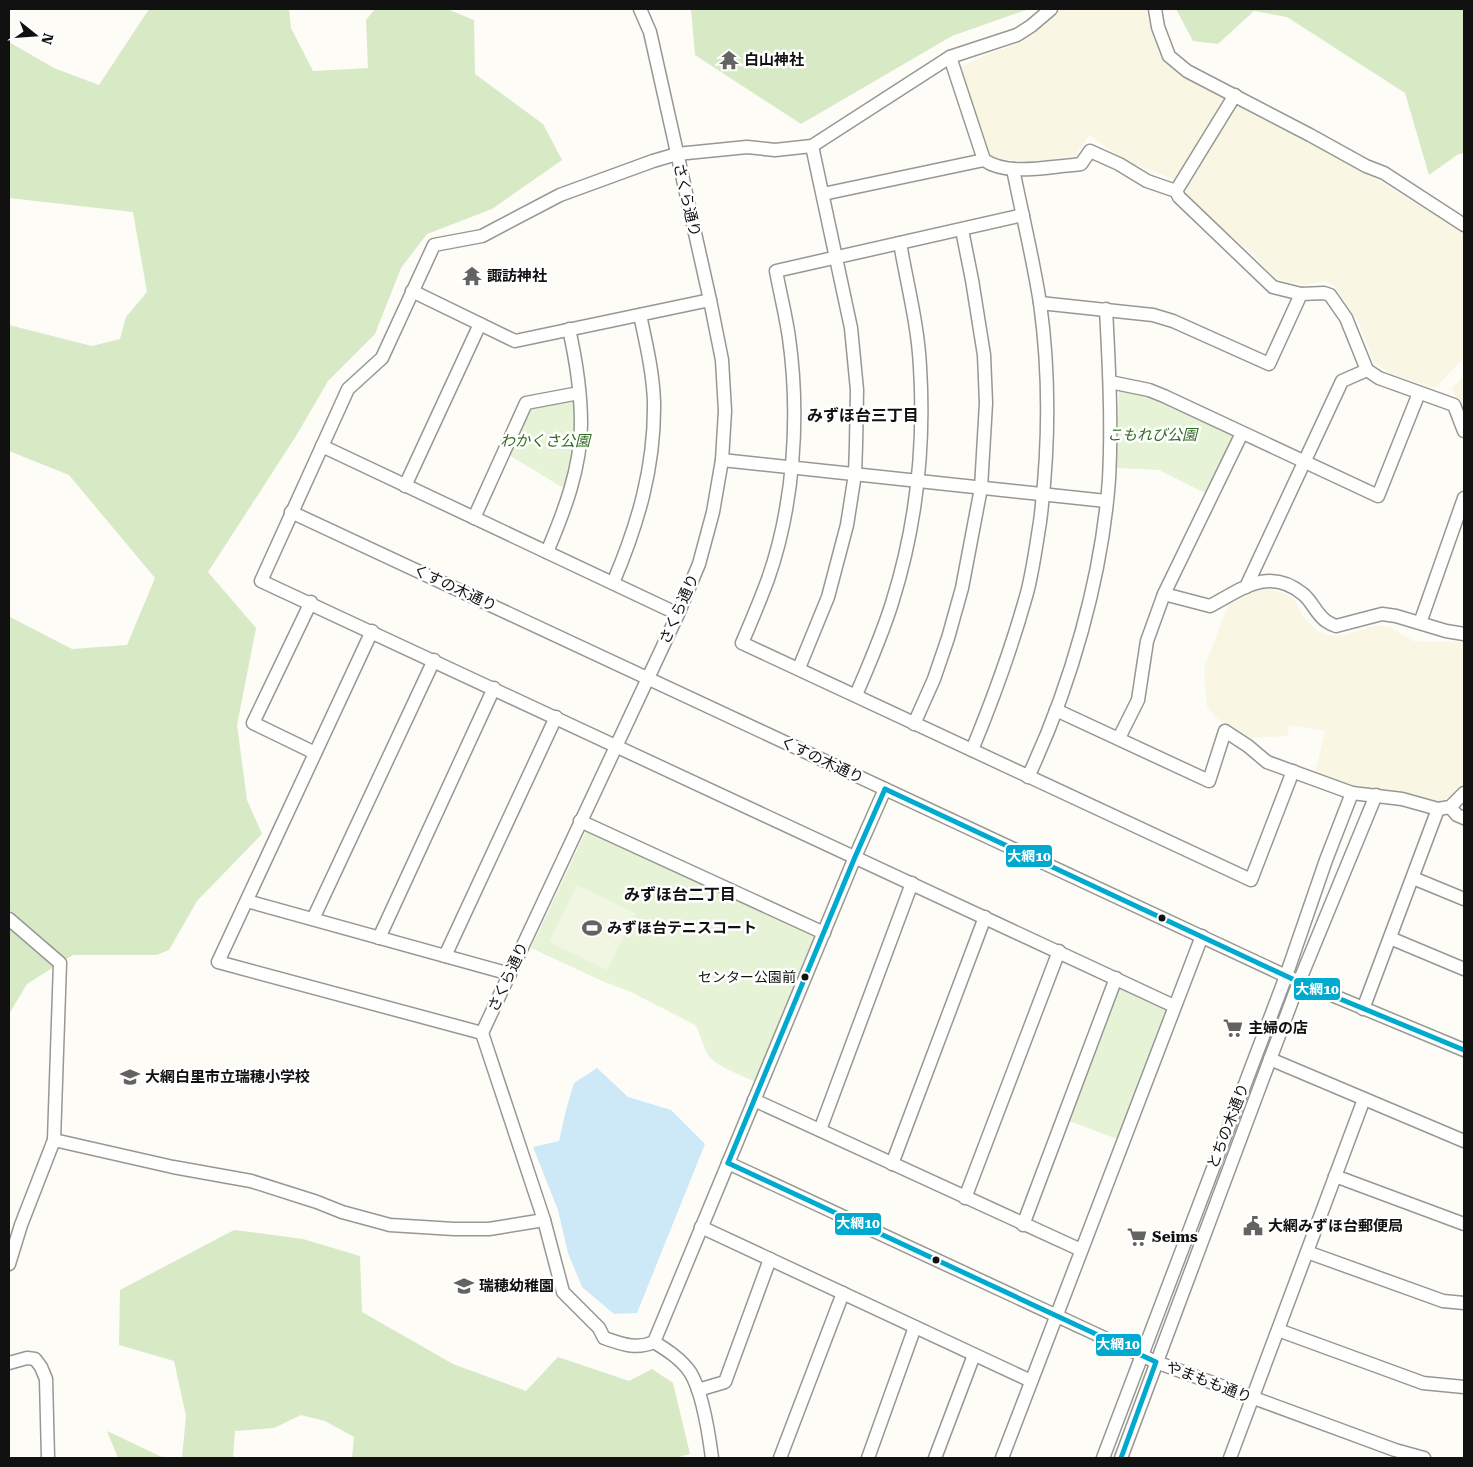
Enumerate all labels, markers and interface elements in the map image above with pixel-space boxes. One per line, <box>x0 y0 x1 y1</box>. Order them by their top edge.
north arrow <box>10 10 60 60</box>
text: N <box>38 31 57 47</box>
temple icon: 白山神社 <box>718 49 740 71</box>
place label: 白山神社 <box>744 51 804 69</box>
street label: さくら通り <box>670 161 704 239</box>
temple icon: 諏訪神社 <box>461 265 483 287</box>
place label: 諏訪神社 <box>487 267 547 285</box>
district label: みずほ台三丁目 <box>807 406 919 425</box>
park label: こもれび公園 <box>1107 426 1199 444</box>
park label: わかくさ公園 <box>500 432 592 450</box>
street label: くすの木通り <box>410 561 500 615</box>
street label: さくら通り <box>656 571 702 647</box>
street label: くすの木通り <box>777 733 867 787</box>
line badge: 大網10 <box>1005 844 1053 868</box>
text: 大網10 <box>1007 848 1051 864</box>
district label: みずほ台二丁目 <box>624 885 736 904</box>
unlabelled marker <box>1157 913 1167 923</box>
sports icon: みずほ台テニスコート <box>581 917 603 939</box>
place label: みずほ台テニスコート <box>607 919 757 937</box>
street label: さくら通り <box>484 939 532 1015</box>
place label: センター公園前 <box>698 969 796 985</box>
marker: センター公園前 <box>800 972 810 982</box>
line badge: 大網10 <box>1293 977 1341 1001</box>
text: 大網10 <box>1295 981 1339 997</box>
supermarket icon: 主婦の店 <box>1222 1017 1244 1039</box>
place label: 主婦の店 <box>1248 1019 1308 1037</box>
school or university icon: 大網白里市立瑞穂小学校 <box>119 1066 141 1088</box>
place label: 大網白里市立瑞穂小学校 <box>145 1068 310 1086</box>
street label: とちの木通り <box>1203 1081 1253 1171</box>
line badge: 大網10 <box>834 1212 882 1236</box>
text: 大網10 <box>836 1215 880 1231</box>
public building icon: 大網みずほ台郵便局 <box>1242 1215 1264 1237</box>
place label: 大網みずほ台郵便局 <box>1268 1217 1403 1235</box>
supermarket icon: Seims <box>1126 1226 1148 1248</box>
place label: Seims <box>1152 1228 1198 1246</box>
unlabelled marker <box>931 1255 941 1265</box>
school or university icon: 瑞穂幼稚園 <box>453 1275 475 1297</box>
place label: 瑞穂幼稚園 <box>479 1277 554 1295</box>
line badge: 大網10 <box>1095 1333 1142 1357</box>
text: 大網10 <box>1096 1336 1140 1352</box>
street label: やまもも通り <box>1164 1357 1254 1407</box>

